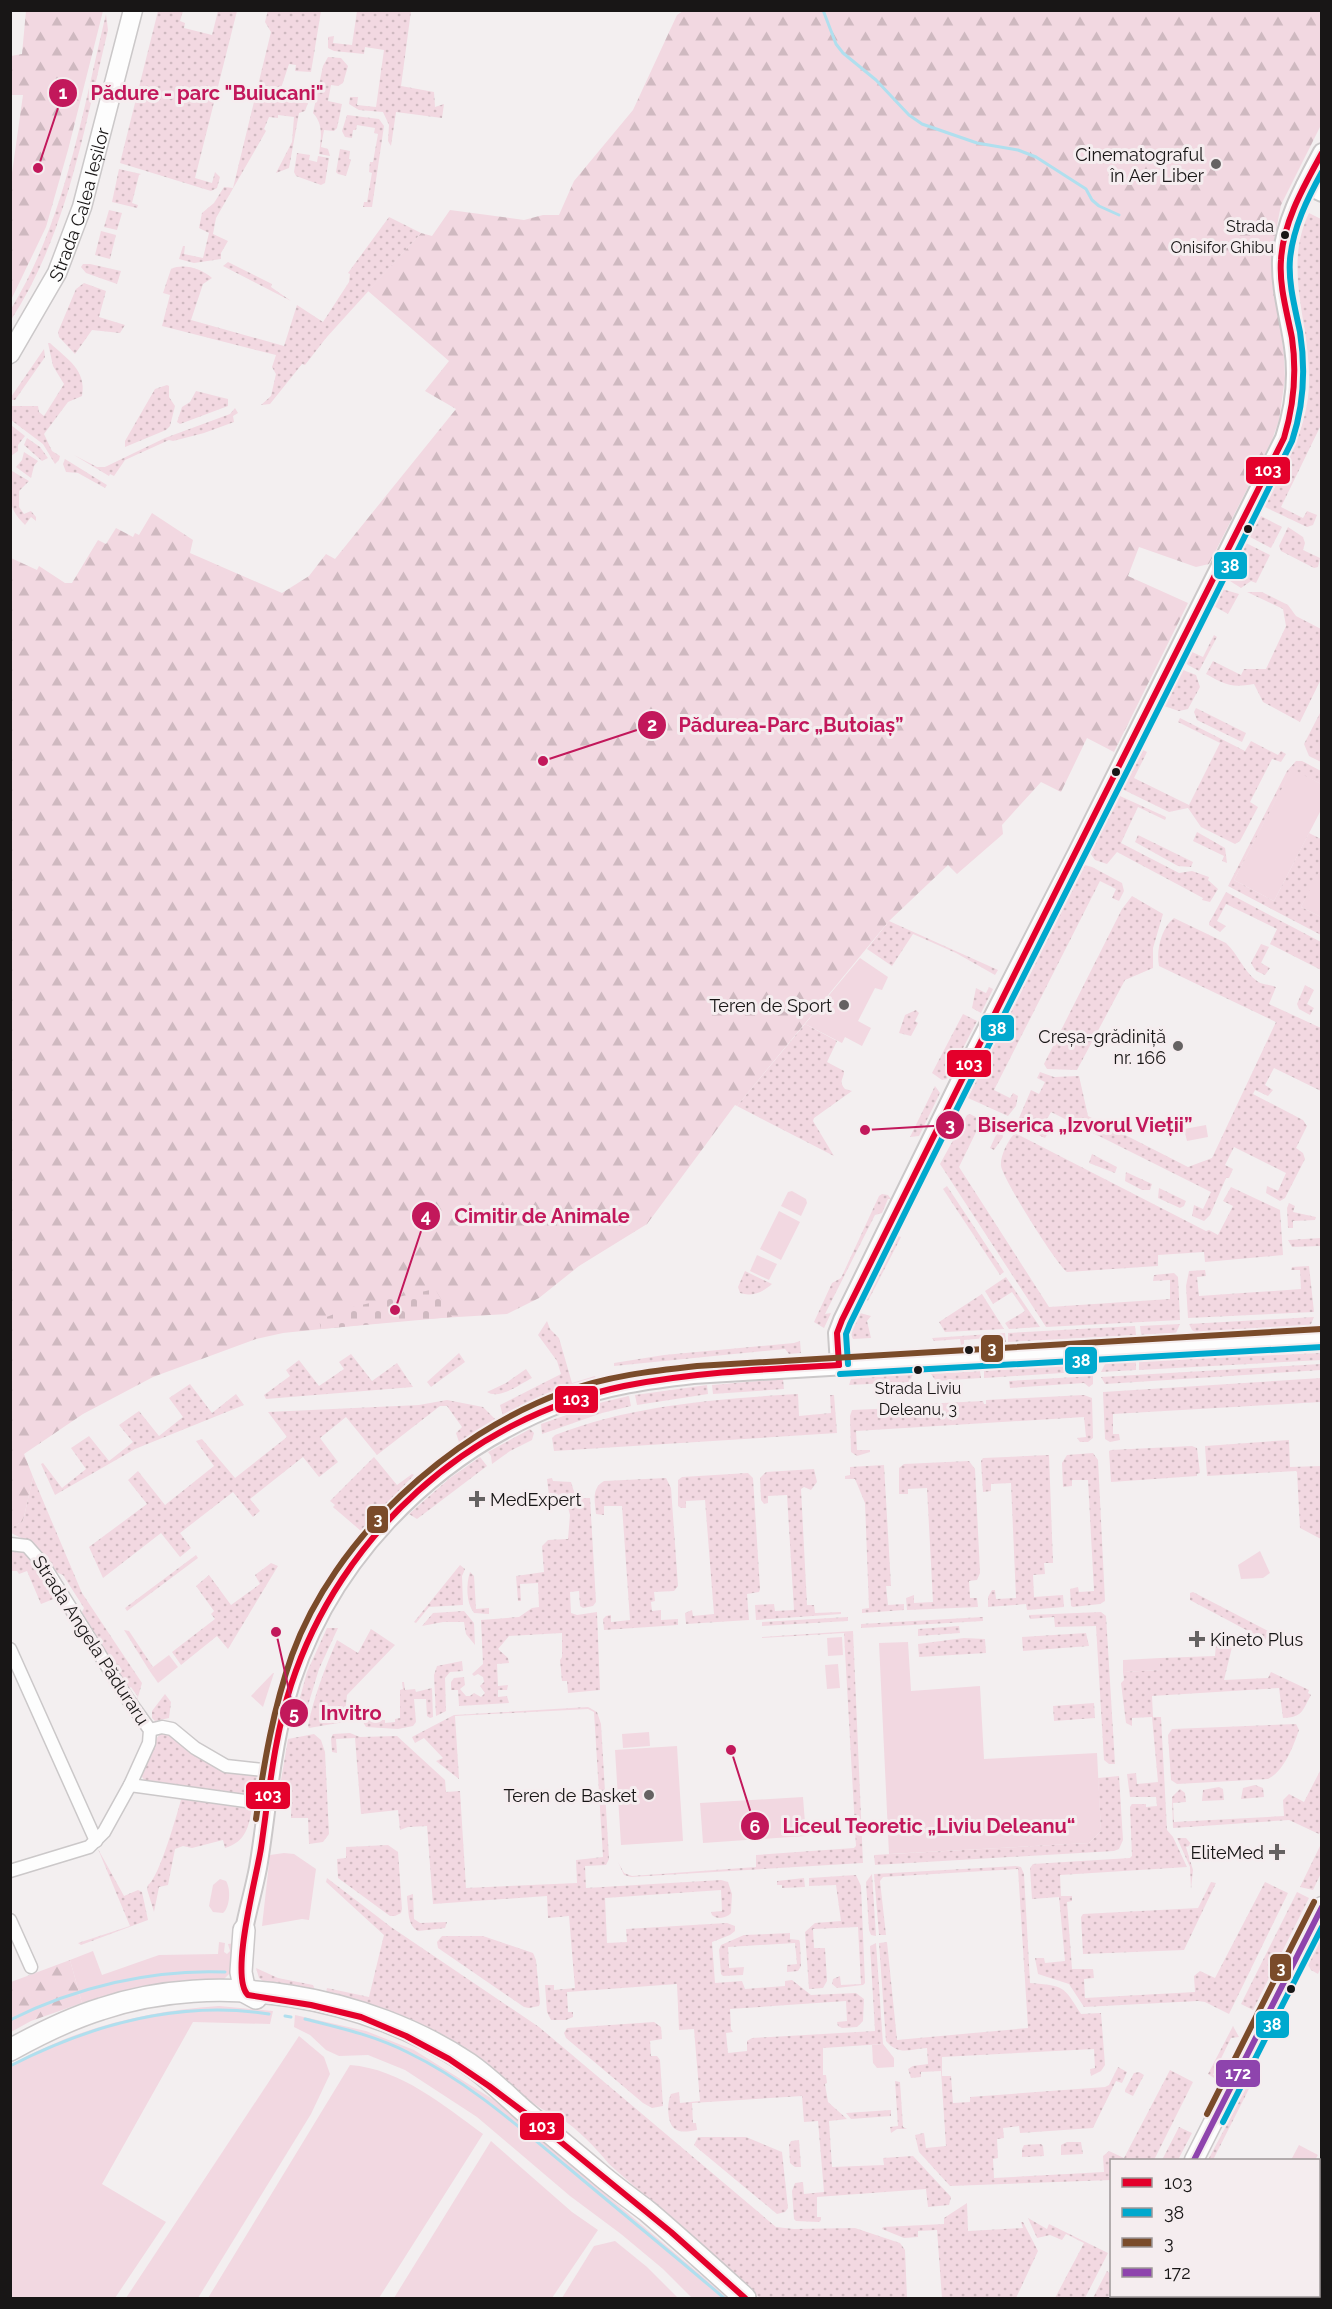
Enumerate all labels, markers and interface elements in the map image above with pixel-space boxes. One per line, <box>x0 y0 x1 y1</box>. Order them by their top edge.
callout: Pădure - parc "Buiucani" <box>48 74 335 112</box>
text: Pădure - parc "Buiucani" <box>90 81 324 105</box>
text: 1 <box>59 82 68 103</box>
street label: Strada Calea Ieșilor <box>44 125 113 285</box>
place label: Cinematograful în Aer Liber <box>1075 144 1205 186</box>
marker: Cinematograful în Aer Liber <box>1209 157 1223 171</box>
place label: Strada Onisifor Ghibu <box>1170 217 1274 257</box>
marker: Strada Onisifor Ghibu <box>1279 229 1291 241</box>
line badge: 103 <box>1245 456 1291 485</box>
text: 103 <box>1255 461 1281 480</box>
unlabelled marker <box>1242 523 1254 535</box>
line badge: 38 <box>1213 551 1248 580</box>
text: 38 <box>1221 556 1239 575</box>
callout: Pădurea-Parc „Butoiaș” <box>637 706 916 744</box>
text: Pădurea-Parc „Butoiaș” <box>678 713 904 737</box>
text: 2 <box>647 714 657 735</box>
unlabelled marker <box>1110 766 1122 778</box>
place label: Teren de Sport <box>709 995 832 1016</box>
marker: Teren de Sport <box>837 998 851 1012</box>
line badge: 38 <box>980 1014 1015 1042</box>
text: 38 <box>988 1019 1006 1038</box>
place label: Creșa-grădiniță nr. 166 <box>1038 1026 1166 1068</box>
marker: Creșa-grădiniță nr. 166 <box>1171 1039 1185 1053</box>
line badge: 103 <box>946 1049 992 1078</box>
text: 103 <box>956 1055 982 1074</box>
callout: Biserica „Izvorul Vieții” <box>935 1106 1205 1144</box>
text: Biserica „Izvorul Vieții” <box>978 1113 1192 1137</box>
text: 3 <box>945 1114 955 1135</box>
callout: Cimitir de Animale <box>411 1197 642 1235</box>
text: Cimitir de Animale <box>454 1204 630 1228</box>
text: 4 <box>421 1205 431 1226</box>
line badge: 3 <box>980 1334 1004 1363</box>
text: 3 <box>988 1339 997 1358</box>
unlabelled marker <box>963 1344 975 1356</box>
line badge: 38 <box>1064 1346 1098 1375</box>
text: 38 <box>1072 1351 1090 1370</box>
marker: Strada Liviu Deleanu, 3 <box>912 1364 924 1376</box>
place label: Strada Liviu Deleanu, 3 <box>875 1379 961 1419</box>
line badge: 103 <box>554 1385 599 1414</box>
text: 103 <box>563 1390 589 1409</box>
place label: MedExpert <box>490 1489 581 1510</box>
marker: MedExpert <box>468 1490 486 1508</box>
line badge: 3 <box>366 1505 389 1534</box>
text: 3 <box>374 1510 383 1529</box>
street label: Strada Angela Păduraru <box>28 1551 154 1729</box>
place label: Kineto Plus <box>1210 1629 1303 1650</box>
marker: Kineto Plus <box>1188 1630 1206 1648</box>
callout: Invitro <box>279 1694 394 1732</box>
text: Invitro <box>320 1701 382 1725</box>
text: 5 <box>289 1703 299 1724</box>
line badge: 103 <box>245 1781 291 1810</box>
place label: Teren de Basket <box>503 1785 637 1806</box>
text: 103 <box>255 1786 281 1805</box>
marker: Teren de Basket <box>642 1788 656 1802</box>
callout: Liceul Teoretic „Liviu Deleanu“ <box>740 1807 1088 1845</box>
text: Liceul Teoretic „Liviu Deleanu“ <box>782 1814 1076 1838</box>
text: 6 <box>750 1816 761 1837</box>
place label: EliteMed <box>1190 1842 1264 1863</box>
marker: EliteMed <box>1268 1843 1286 1861</box>
line badge: 3 <box>1269 1953 1292 1982</box>
text: 3 <box>1277 1959 1286 1978</box>
unlabelled marker <box>1285 1983 1297 1995</box>
line badge: 38 <box>1255 2010 1290 2039</box>
text: 38 <box>1263 2015 1281 2034</box>
line badge: 172 <box>1215 2059 1261 2088</box>
text: 172 <box>1225 2064 1251 2083</box>
line badge: 103 <box>519 2112 565 2141</box>
text: 103 <box>529 2117 555 2136</box>
legend <box>1110 2159 1320 2297</box>
text: 103 <box>1164 2172 1192 2193</box>
text: 38 <box>1164 2202 1184 2223</box>
text: 3 <box>1164 2232 1174 2253</box>
text: 172 <box>1164 2262 1191 2283</box>

